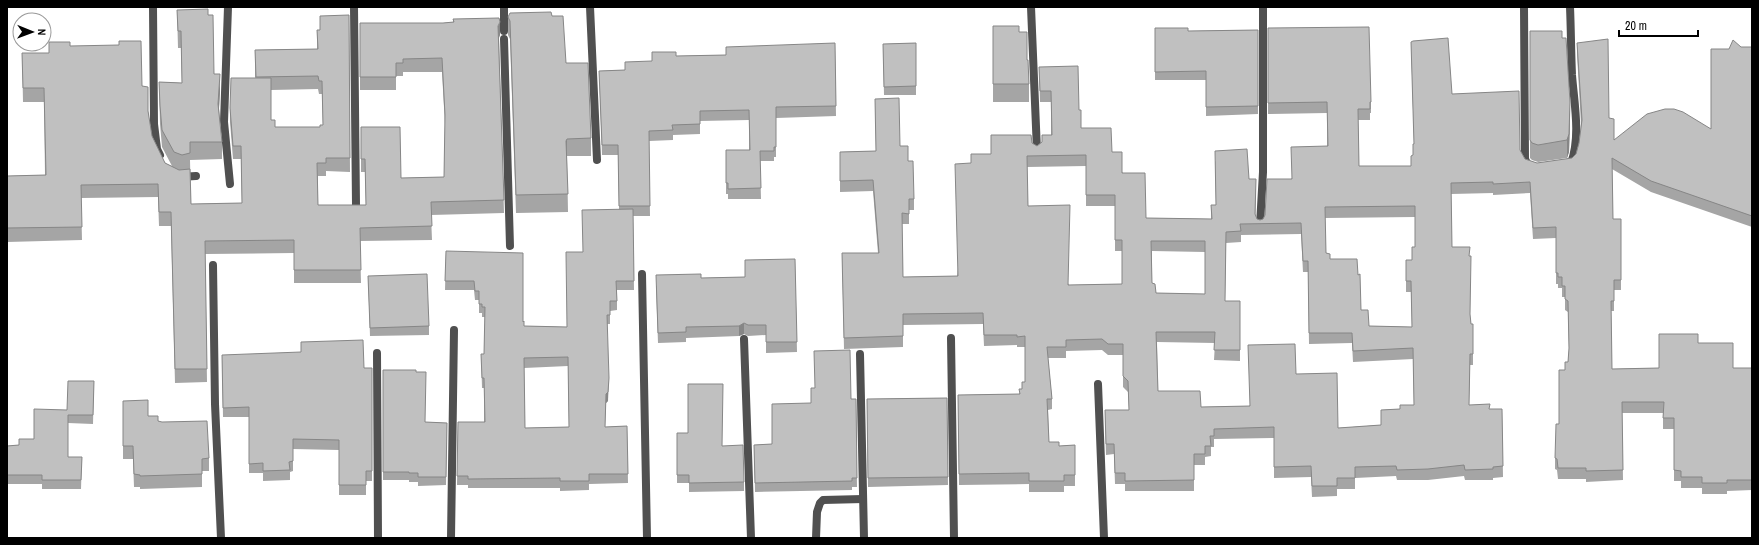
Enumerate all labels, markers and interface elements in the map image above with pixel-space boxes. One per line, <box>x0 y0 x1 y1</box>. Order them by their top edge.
north arrow <box>12 12 52 52</box>
scale bar <box>1619 12 1698 38</box>
text: 20 m <box>1625 18 1647 34</box>
text: N <box>35 29 49 36</box>

